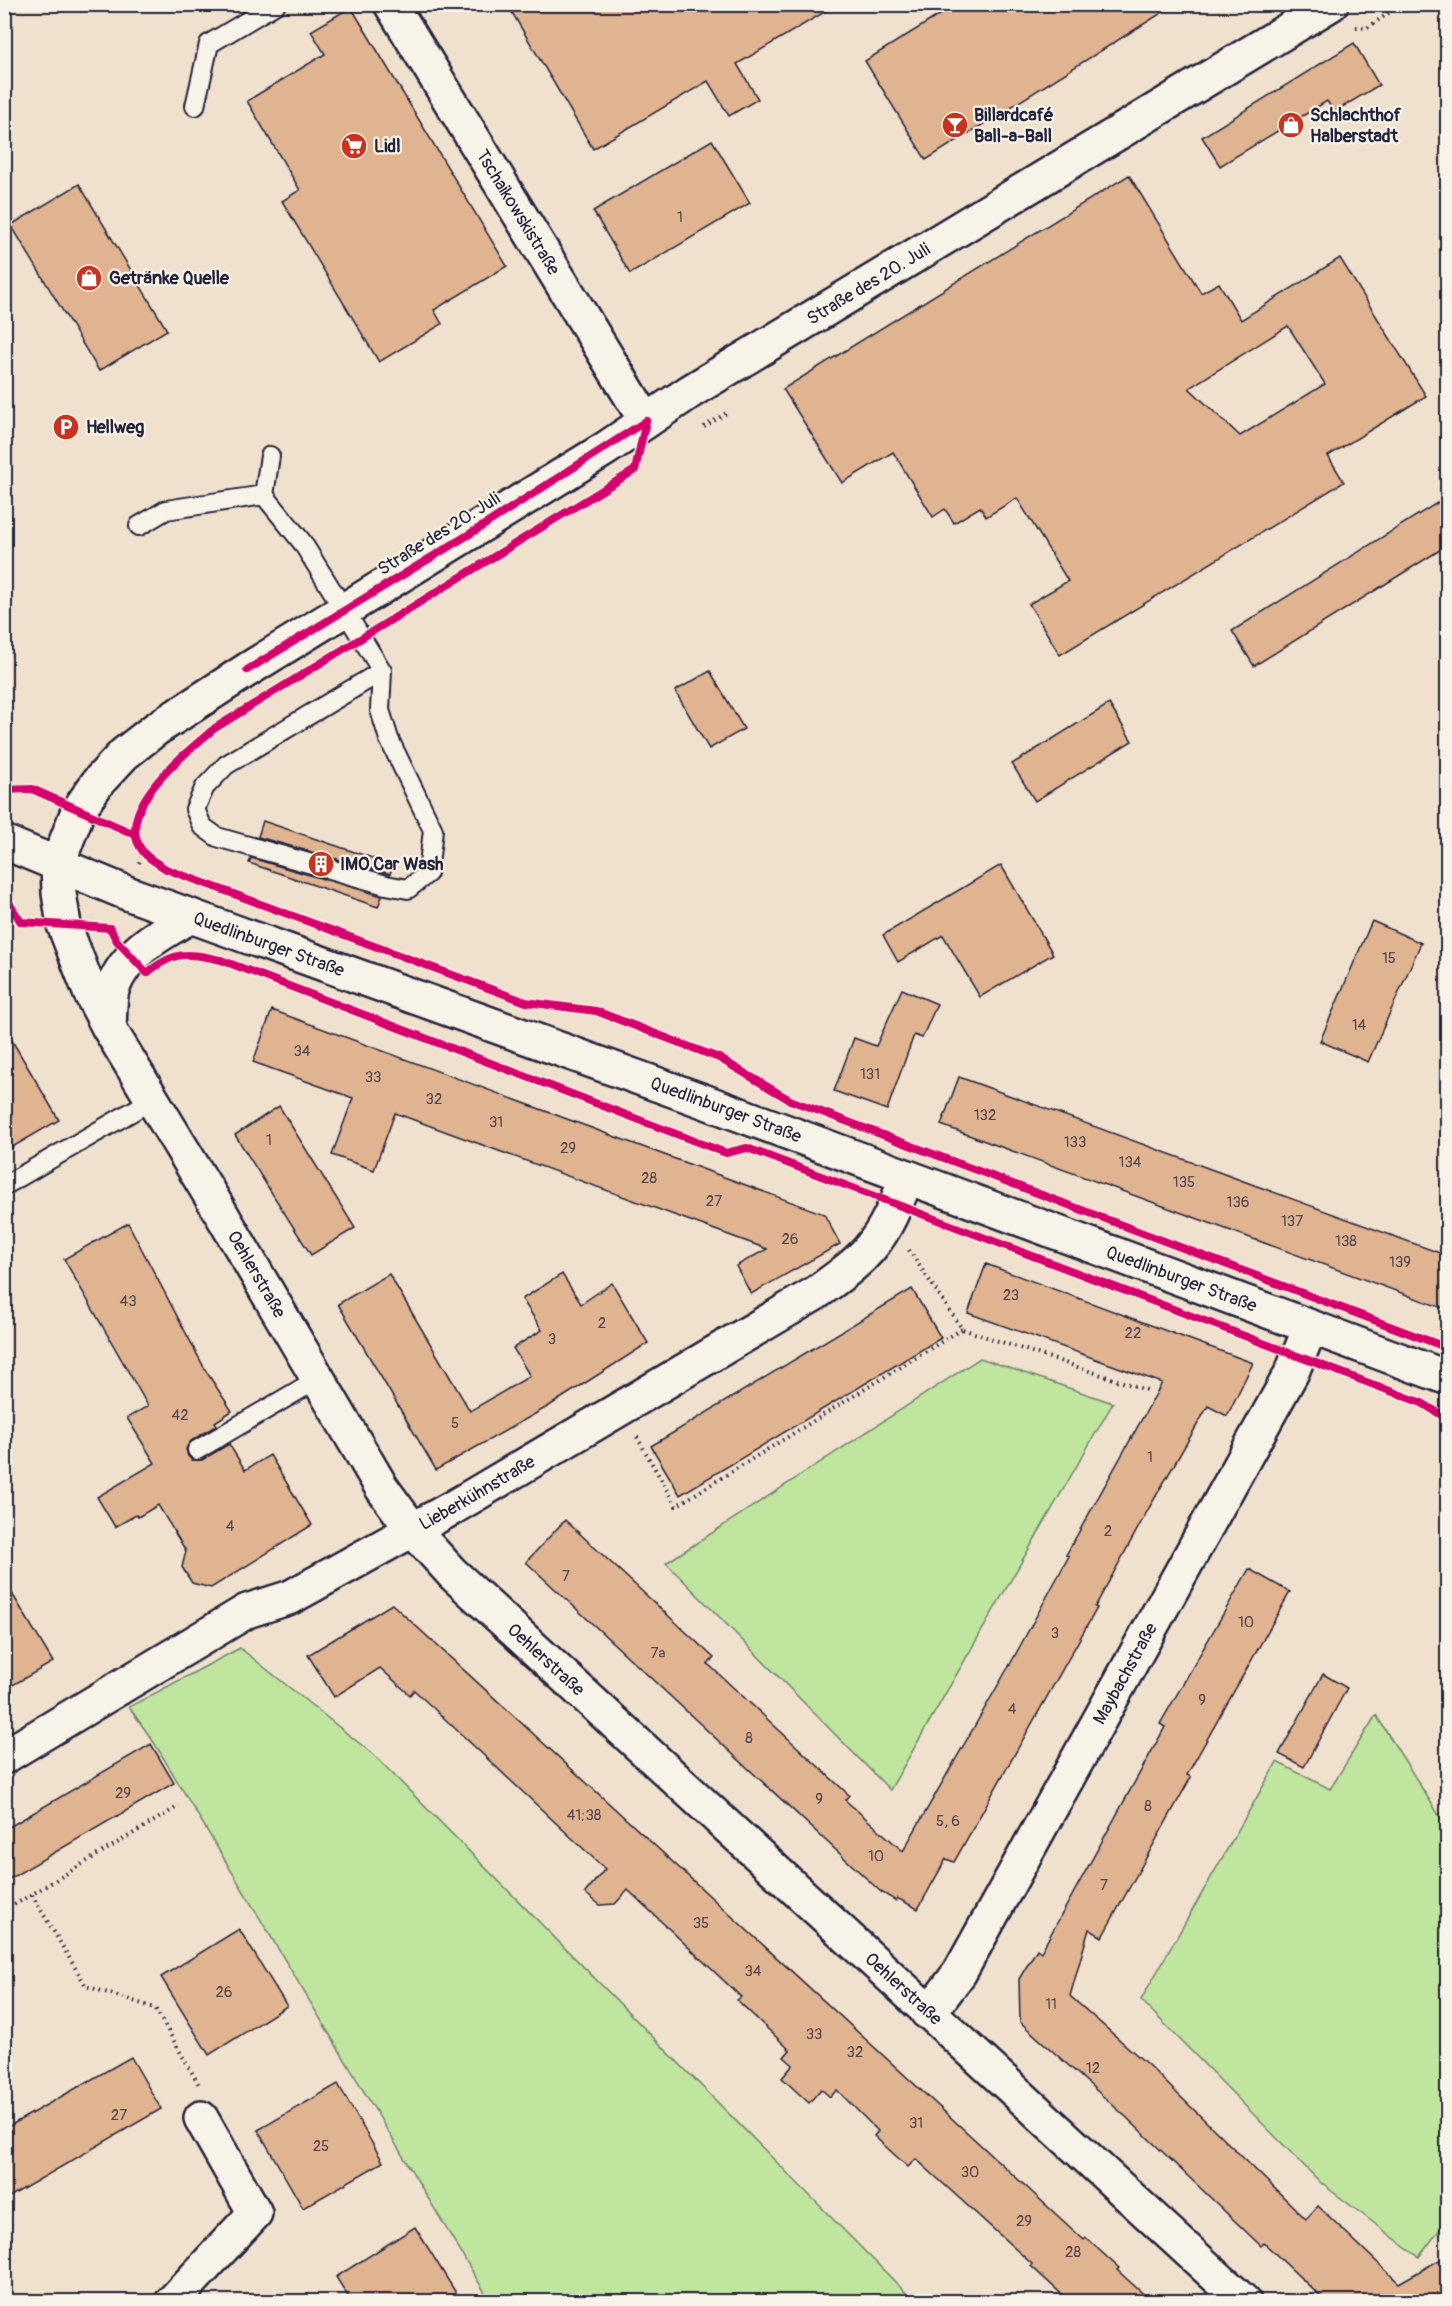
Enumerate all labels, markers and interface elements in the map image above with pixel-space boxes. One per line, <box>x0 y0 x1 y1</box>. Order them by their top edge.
place label: Billardcafé Ball-a-Ball <box>974 104 1054 148</box>
place label: Schlachthof Halberstadt <box>1310 104 1402 148</box>
bar icon: Billardcafé Ball-a-Ball <box>940 110 970 140</box>
shop icon: Schlachthof Halberstadt <box>1276 110 1306 140</box>
supermarket icon: Lidl <box>339 131 369 161</box>
place label: Lidl <box>374 135 400 158</box>
street label: Tschaikowskistraße <box>471 145 566 279</box>
house number: 1 <box>677 208 683 227</box>
street label: Straße des 20. Juli <box>802 238 934 330</box>
shop icon: Getränke Quelle <box>74 263 104 293</box>
place label: Getränke Quelle <box>109 267 230 290</box>
parking icon: Hellweg <box>51 412 81 442</box>
place label: Hellweg <box>86 416 144 439</box>
street label: Straße des 20. Juli <box>373 487 505 581</box>
building icon: IMO Car Wash <box>306 849 336 879</box>
place label: IMO Car Wash <box>340 853 444 876</box>
street label: Quedlinburger Straße <box>190 906 348 982</box>
house number: 15 <box>1382 949 1396 968</box>
house number: 14 <box>1352 1016 1367 1035</box>
house number: 34 <box>293 1042 311 1061</box>
house number: 131 <box>860 1065 880 1084</box>
house number: 33 <box>365 1068 381 1087</box>
street label: Quedlinburger Straße <box>647 1071 805 1148</box>
house number: 32 <box>426 1090 442 1109</box>
house number: 132 <box>974 1106 996 1125</box>
house number: 31 <box>489 1113 503 1132</box>
house number: 1 <box>266 1131 272 1150</box>
house number: 133 <box>1064 1133 1086 1152</box>
house number: 29 <box>560 1139 576 1158</box>
house number: 134 <box>1119 1153 1142 1172</box>
house number: 28 <box>641 1169 657 1188</box>
house number: 135 <box>1173 1173 1195 1192</box>
house number: 27 <box>706 1192 722 1211</box>
house number: 136 <box>1227 1193 1249 1212</box>
house number: 137 <box>1281 1212 1303 1231</box>
street label: Oehlerstraße <box>222 1226 291 1322</box>
house number: 26 <box>781 1230 799 1249</box>
house number: 138 <box>1335 1232 1357 1251</box>
street label: Quedlinburger Straße <box>1103 1240 1260 1317</box>
house number: 139 <box>1389 1253 1411 1272</box>
house number: 23 <box>1003 1286 1019 1305</box>
house number: 43 <box>119 1292 137 1311</box>
house number: 2 <box>598 1314 606 1333</box>
house number: 22 <box>1125 1324 1141 1343</box>
house number: 3 <box>548 1330 556 1349</box>
house number: 42 <box>171 1406 189 1425</box>
house number: 5 <box>451 1414 459 1433</box>
house number: 1 <box>1147 1448 1153 1467</box>
street label: Lieberkühnstraße <box>415 1450 539 1535</box>
house number: 4 <box>226 1517 235 1536</box>
house number: 2 <box>1104 1522 1112 1541</box>
house number: 7 <box>562 1567 570 1586</box>
house number: 10 <box>1238 1613 1254 1632</box>
street label: Oehlerstraße <box>503 1618 590 1701</box>
street label: Maybachstraße <box>1088 1619 1163 1728</box>
house number: 3 <box>1051 1624 1059 1643</box>
house number: 7a <box>651 1644 665 1663</box>
house number: 9 <box>1198 1691 1206 1710</box>
house number: 4 <box>1008 1700 1017 1719</box>
house number: 8 <box>745 1729 753 1748</box>
house number: 29 <box>115 1784 131 1803</box>
house number: 9 <box>815 1790 823 1809</box>
house number: 8 <box>1144 1797 1152 1816</box>
house number: 41;38 <box>567 1806 602 1825</box>
house number: 5, 6 <box>936 1812 960 1831</box>
house number: 10 <box>868 1847 884 1866</box>
house number: 7 <box>1100 1876 1108 1895</box>
house number: 35 <box>693 1914 709 1933</box>
street label: Oehlerstraße <box>860 1947 947 2030</box>
house number: 34 <box>744 1962 762 1981</box>
house number: 26 <box>215 1983 233 2002</box>
house number: 11 <box>1045 1995 1057 2014</box>
house number: 33 <box>806 2025 822 2044</box>
house number: 32 <box>847 2043 863 2062</box>
house number: 12 <box>1086 2059 1100 2078</box>
house number: 27 <box>111 2106 127 2125</box>
house number: 31 <box>909 2114 923 2133</box>
house number: 25 <box>313 2137 329 2156</box>
house number: 30 <box>961 2163 979 2182</box>
house number: 29 <box>1016 2212 1032 2231</box>
house number: 28 <box>1065 2243 1081 2262</box>

